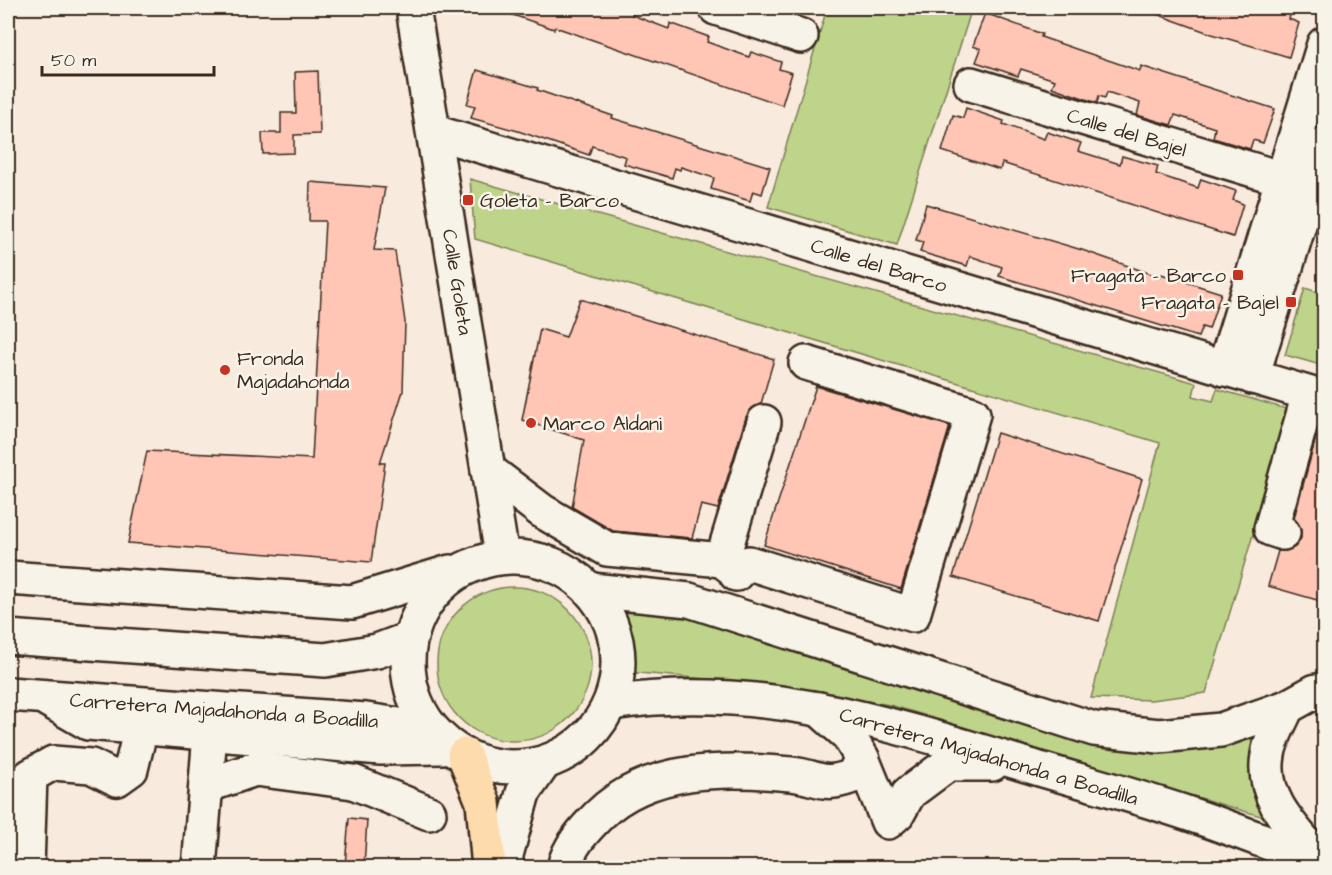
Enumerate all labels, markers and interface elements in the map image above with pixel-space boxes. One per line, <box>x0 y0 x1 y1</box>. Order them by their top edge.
scale bar <box>42 39 214 77</box>
text: 50 m <box>51 48 96 73</box>
street label: Calle del Bajel <box>1064 102 1190 164</box>
place label: Goleta - Barco <box>480 187 619 215</box>
marker: Goleta - Barco <box>461 193 475 207</box>
street label: Calle Goleta <box>435 227 479 337</box>
street label: Calle del Barco <box>807 232 950 300</box>
place label: Fragata - Barco <box>1071 262 1226 291</box>
marker: Fragata - Barco <box>1231 268 1245 282</box>
place label: Fragata - Bajel <box>1141 289 1279 318</box>
marker: Fragata - Bajel <box>1284 295 1298 309</box>
place label: Fronda Majadahonda <box>237 345 349 396</box>
marker: Fronda Majadahonda <box>218 363 232 377</box>
place label: Marco Aldani <box>543 410 662 438</box>
marker: Marco Aldani <box>524 416 538 430</box>
street label: Carretera Majadahonda a Boadilla <box>69 686 379 736</box>
street label: Carretera Majadahonda a Boadilla <box>836 701 1141 813</box>

